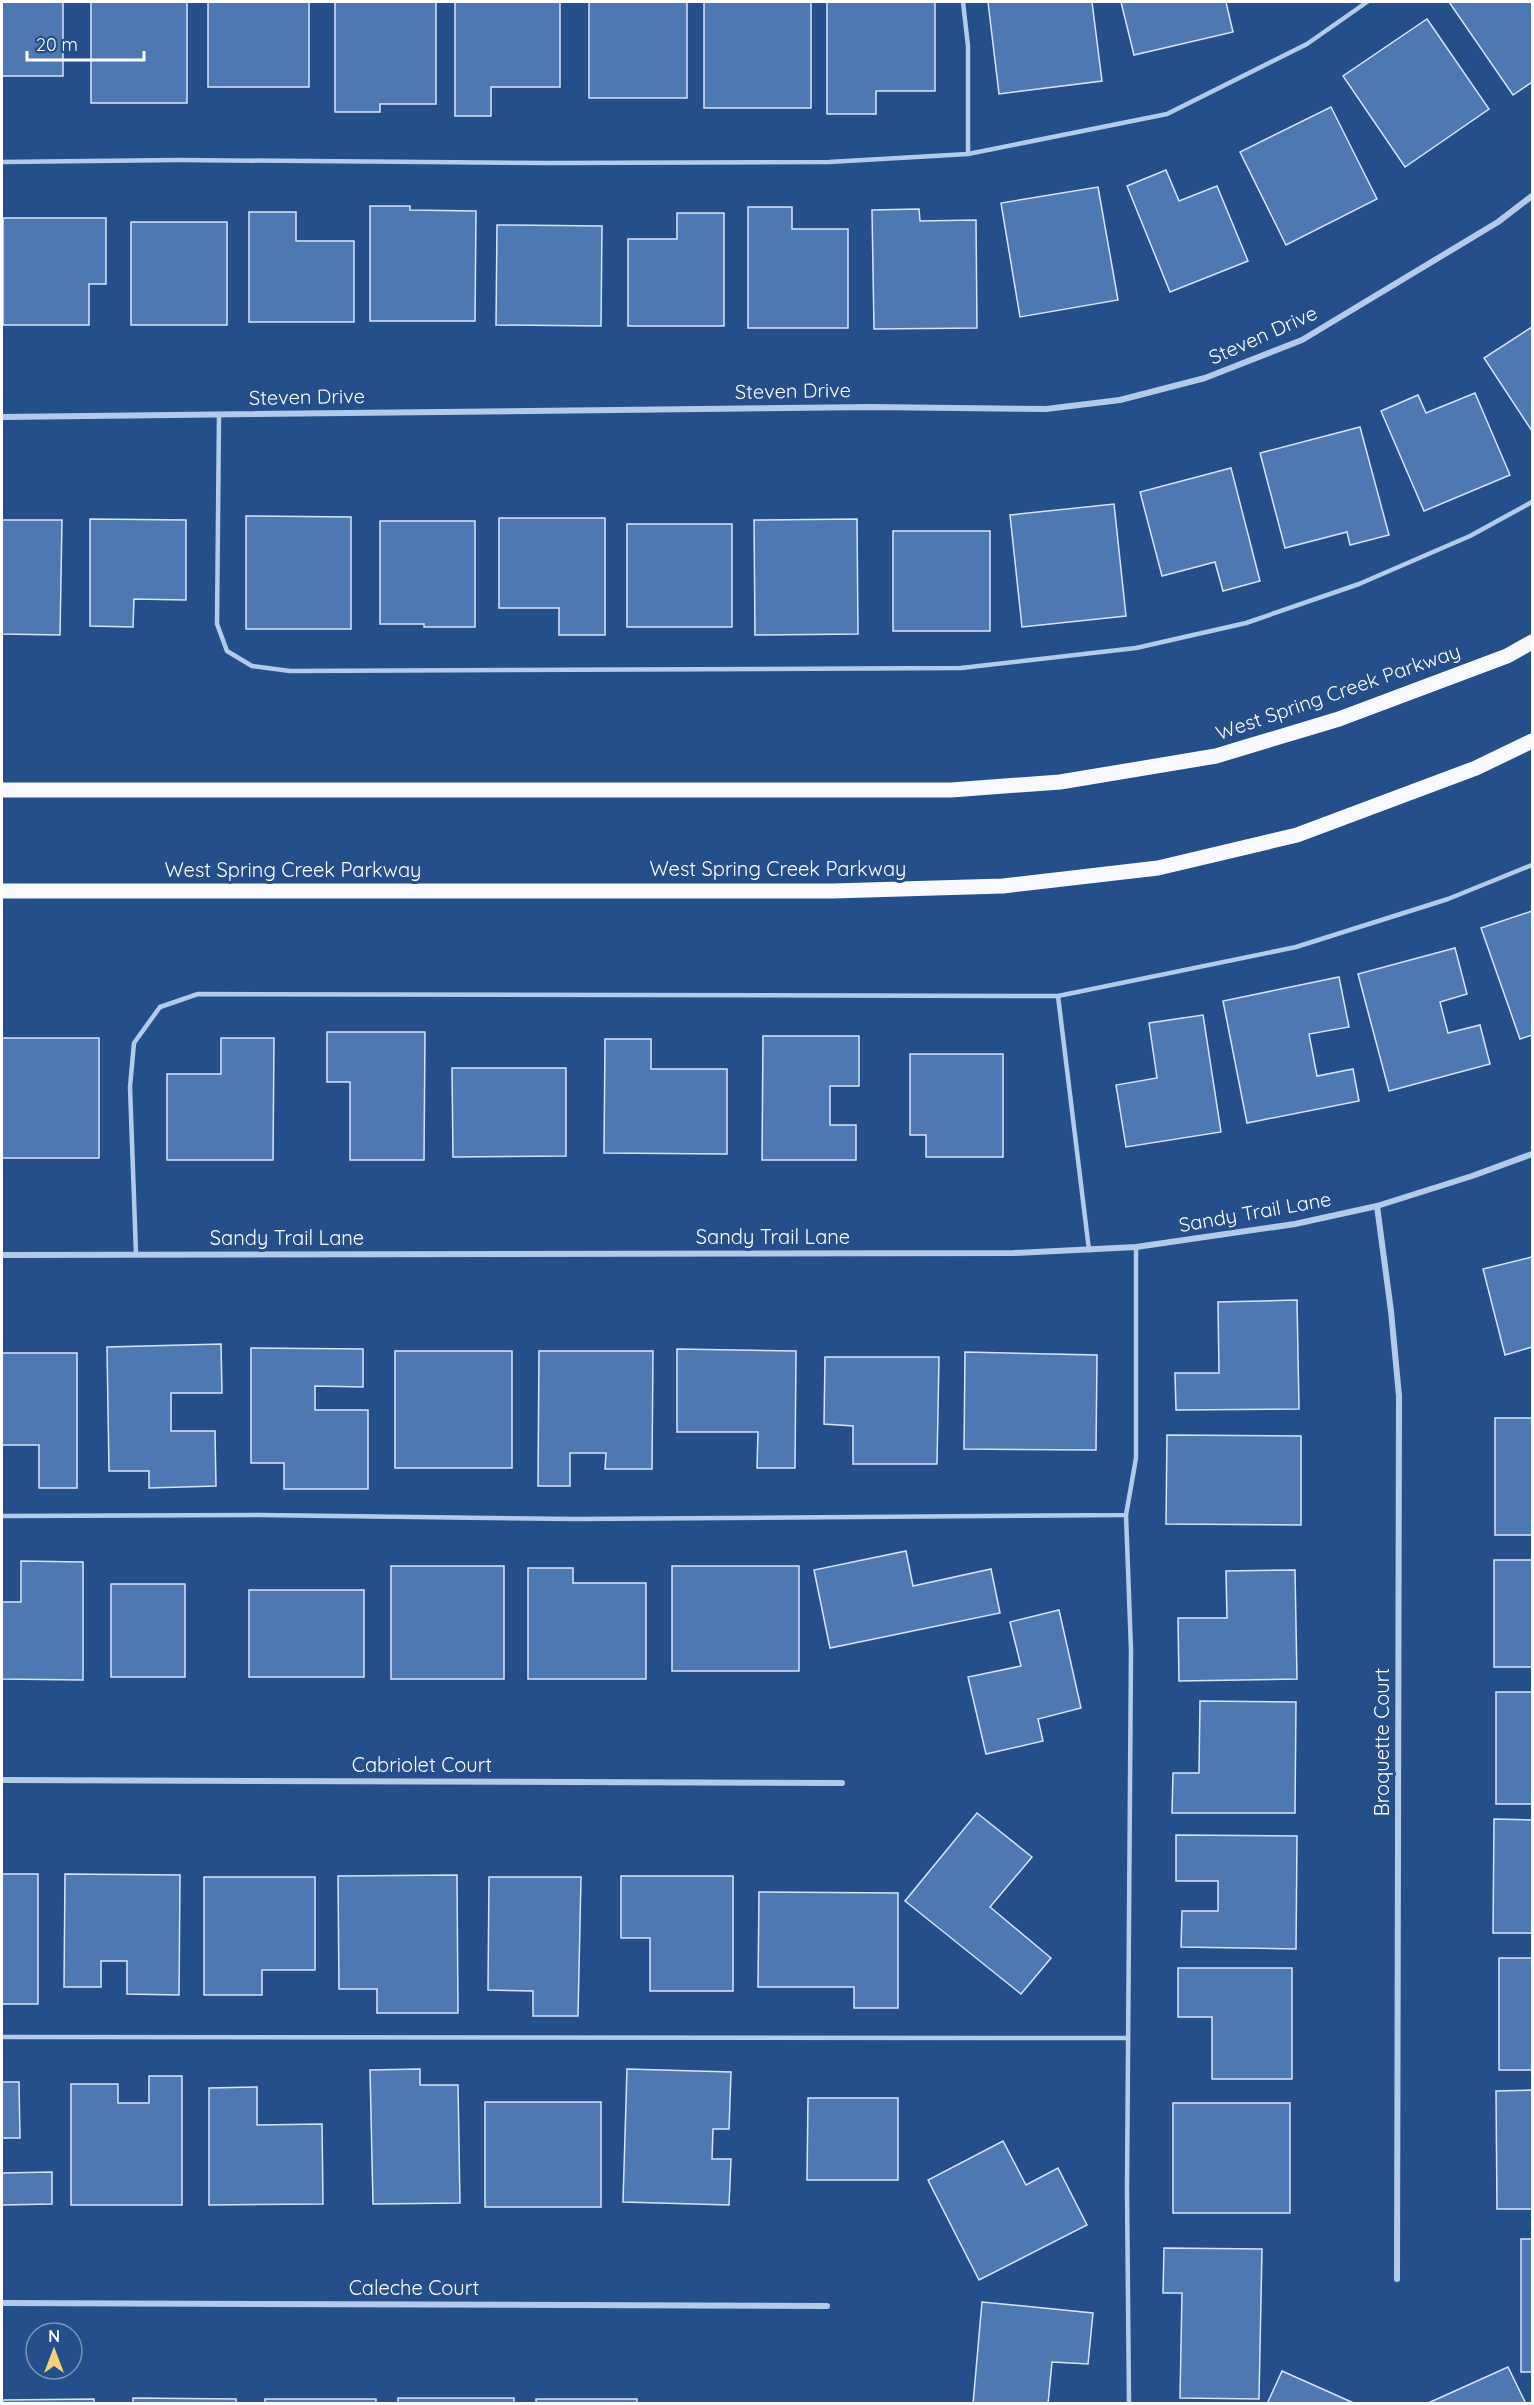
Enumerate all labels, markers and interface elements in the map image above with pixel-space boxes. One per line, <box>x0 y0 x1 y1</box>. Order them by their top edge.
scale bar <box>27 24 144 62</box>
text: 20 m <box>36 33 78 56</box>
street label: Steven Drive <box>1205 300 1321 370</box>
street label: Steven Drive <box>735 377 851 404</box>
street label: Steven Drive <box>249 383 365 410</box>
street label: West Spring Creek Parkway <box>1212 638 1463 745</box>
street label: West Spring Creek Parkway <box>650 856 906 881</box>
street label: West Spring Creek Parkway <box>165 857 421 882</box>
street label: Sandy Trail Lane <box>1177 1186 1333 1237</box>
street label: Sandy Trail Lane <box>696 1224 850 1249</box>
street label: Sandy Trail Lane <box>210 1225 364 1250</box>
street label: Broquette Court <box>1369 1668 1394 1816</box>
street label: Cabriolet Court <box>352 1752 492 1777</box>
street label: Caleche Court <box>349 2275 479 2300</box>
north arrow <box>24 2321 84 2381</box>
text: N <box>48 2326 60 2346</box>

